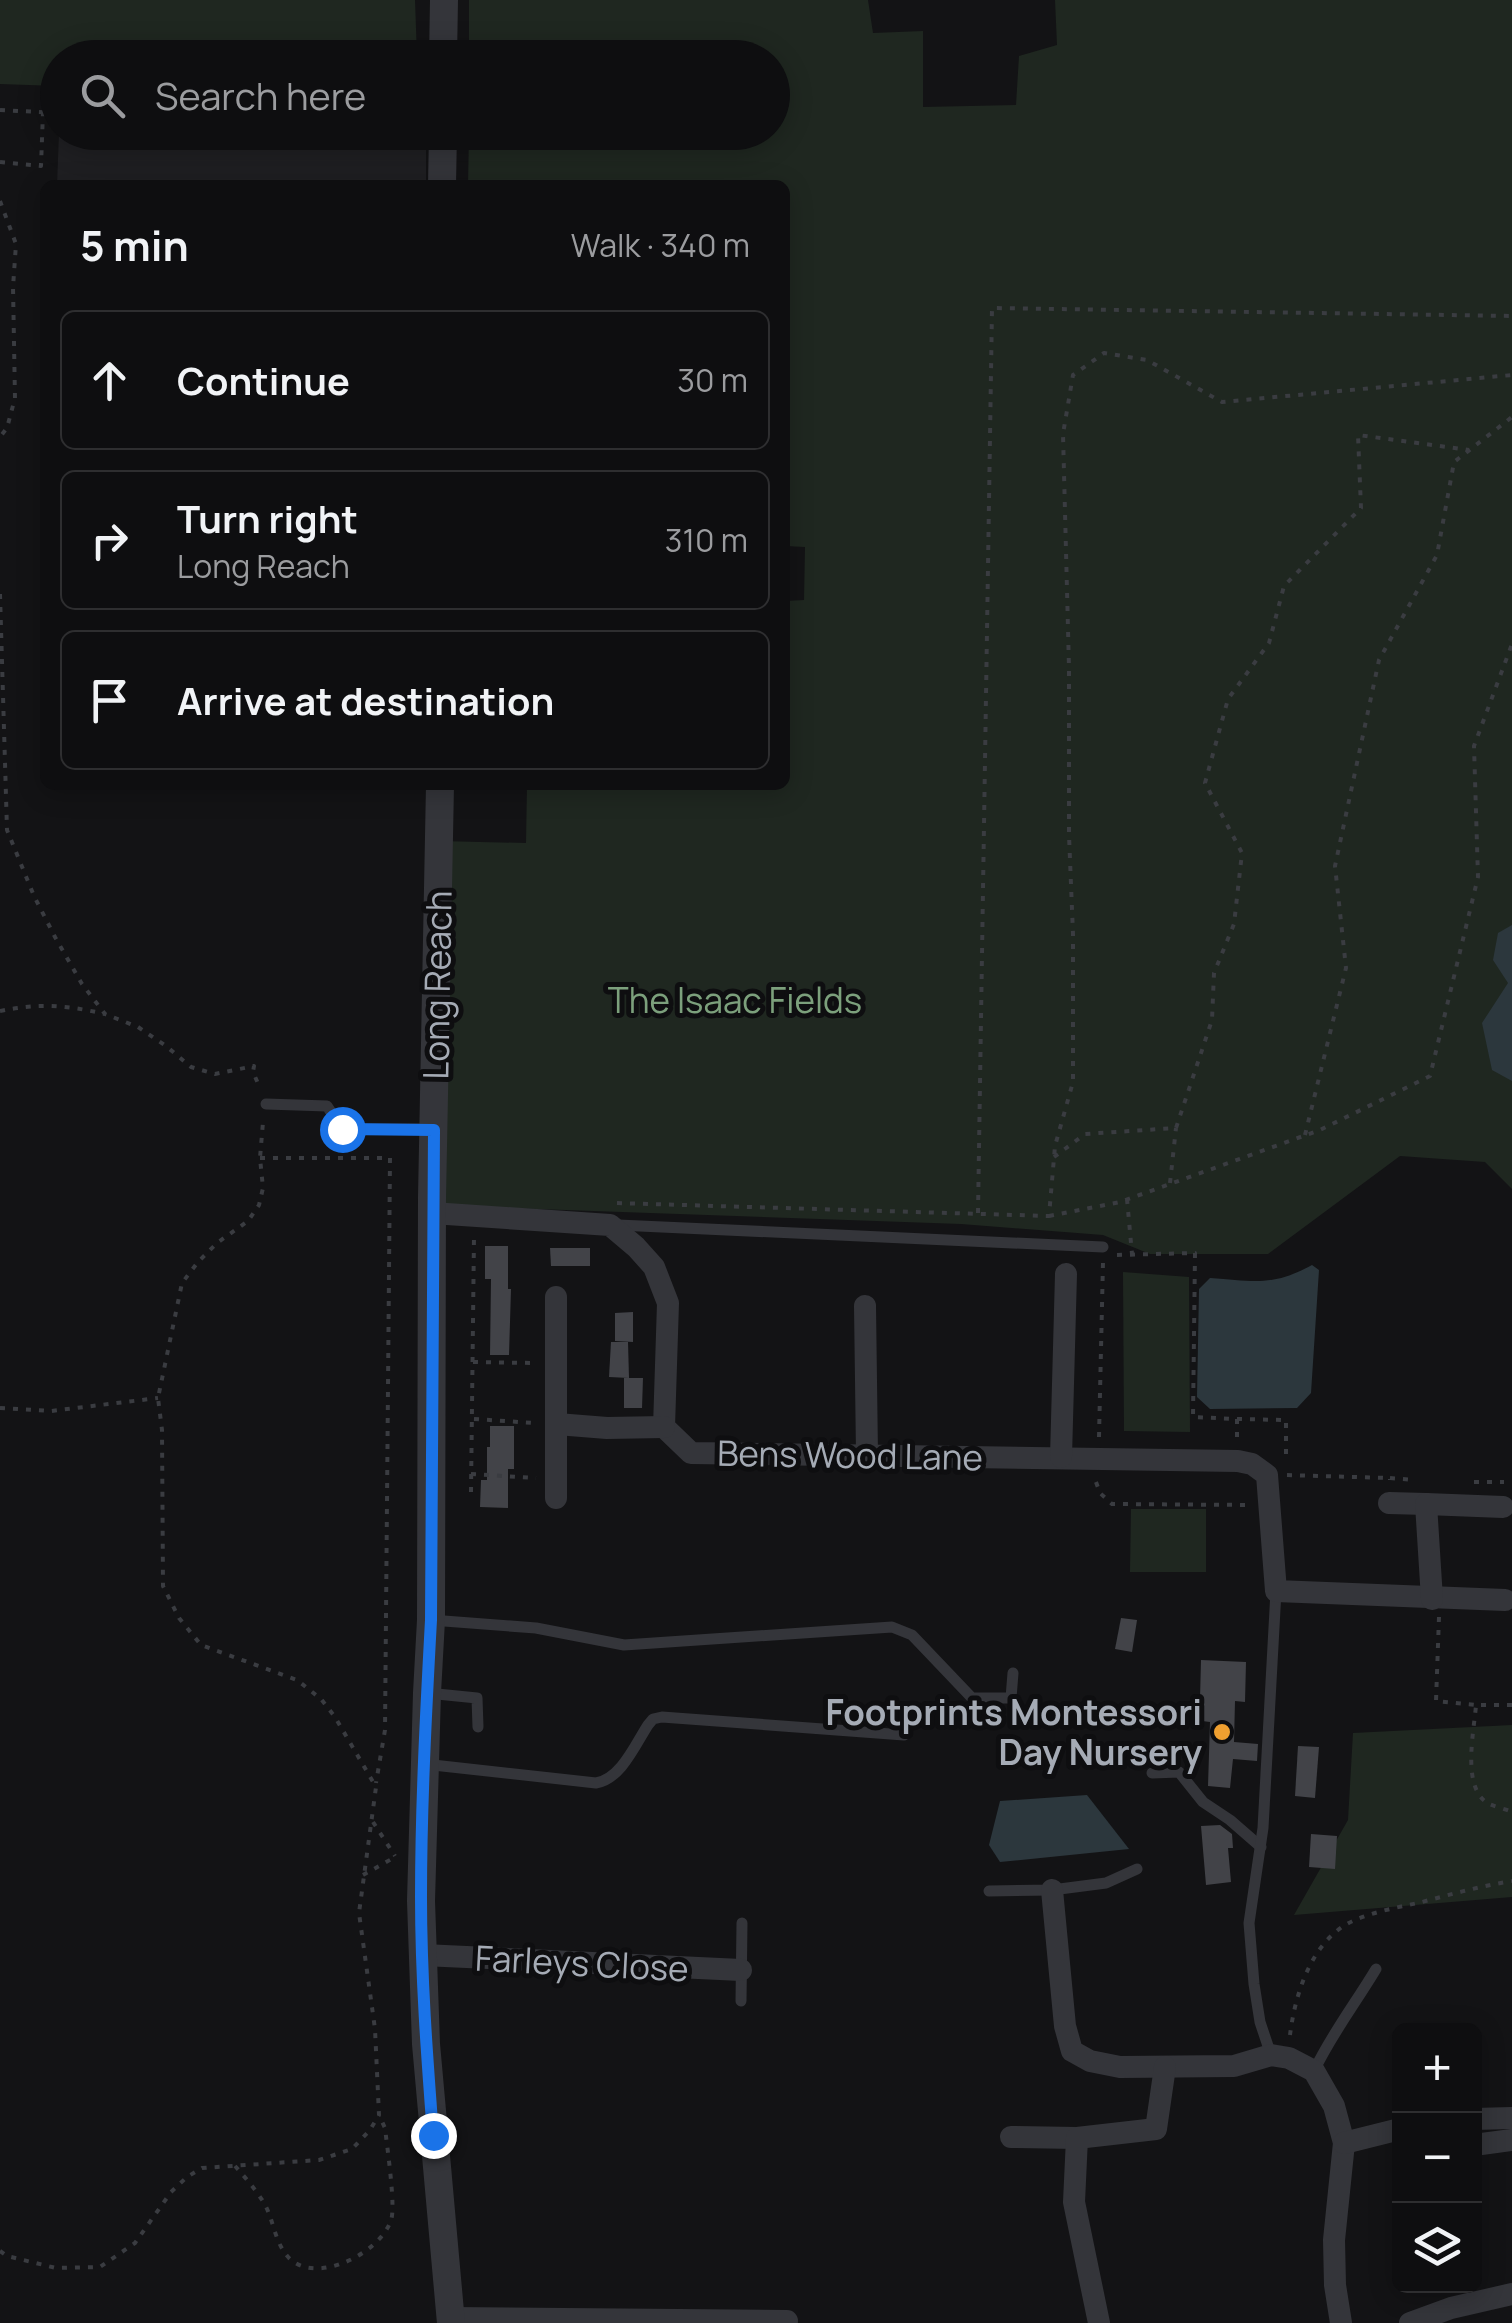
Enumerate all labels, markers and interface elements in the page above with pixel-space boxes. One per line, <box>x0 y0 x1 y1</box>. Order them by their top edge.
search box <box>40 40 790 150</box>
icon: search <box>75 68 130 123</box>
text: Search here <box>155 69 366 121</box>
text: 5 min <box>80 216 189 274</box>
text: Walk · 340 m <box>571 223 750 267</box>
icon: ahead <box>82 353 137 408</box>
text: Continue <box>177 354 350 406</box>
text: 30 m <box>677 358 748 402</box>
text: Turn right <box>177 492 358 544</box>
icon: right <box>82 513 137 568</box>
text: 310 m <box>665 518 748 562</box>
text: Long Reach <box>177 544 350 588</box>
icon: arrive <box>82 673 137 728</box>
text: Arrive at destination <box>177 674 554 726</box>
street label: Long Reach <box>411 890 463 1080</box>
park label: The Isaac Fields <box>608 976 862 1024</box>
route start <box>320 1107 366 1153</box>
street label: Bens Wood Lane <box>717 1429 983 1481</box>
place label: Footprints Montessori Day Nursery <box>825 1688 1202 1776</box>
marker: Footprints Montessori Day Nursery <box>1211 1721 1233 1743</box>
street label: Farleys Close <box>474 1933 690 1993</box>
map controls <box>1392 2023 1482 2293</box>
button: + <box>1392 2023 1482 2113</box>
route end <box>411 2113 457 2159</box>
button: − <box>1392 2113 1482 2203</box>
button: layers <box>1392 2203 1482 2293</box>

